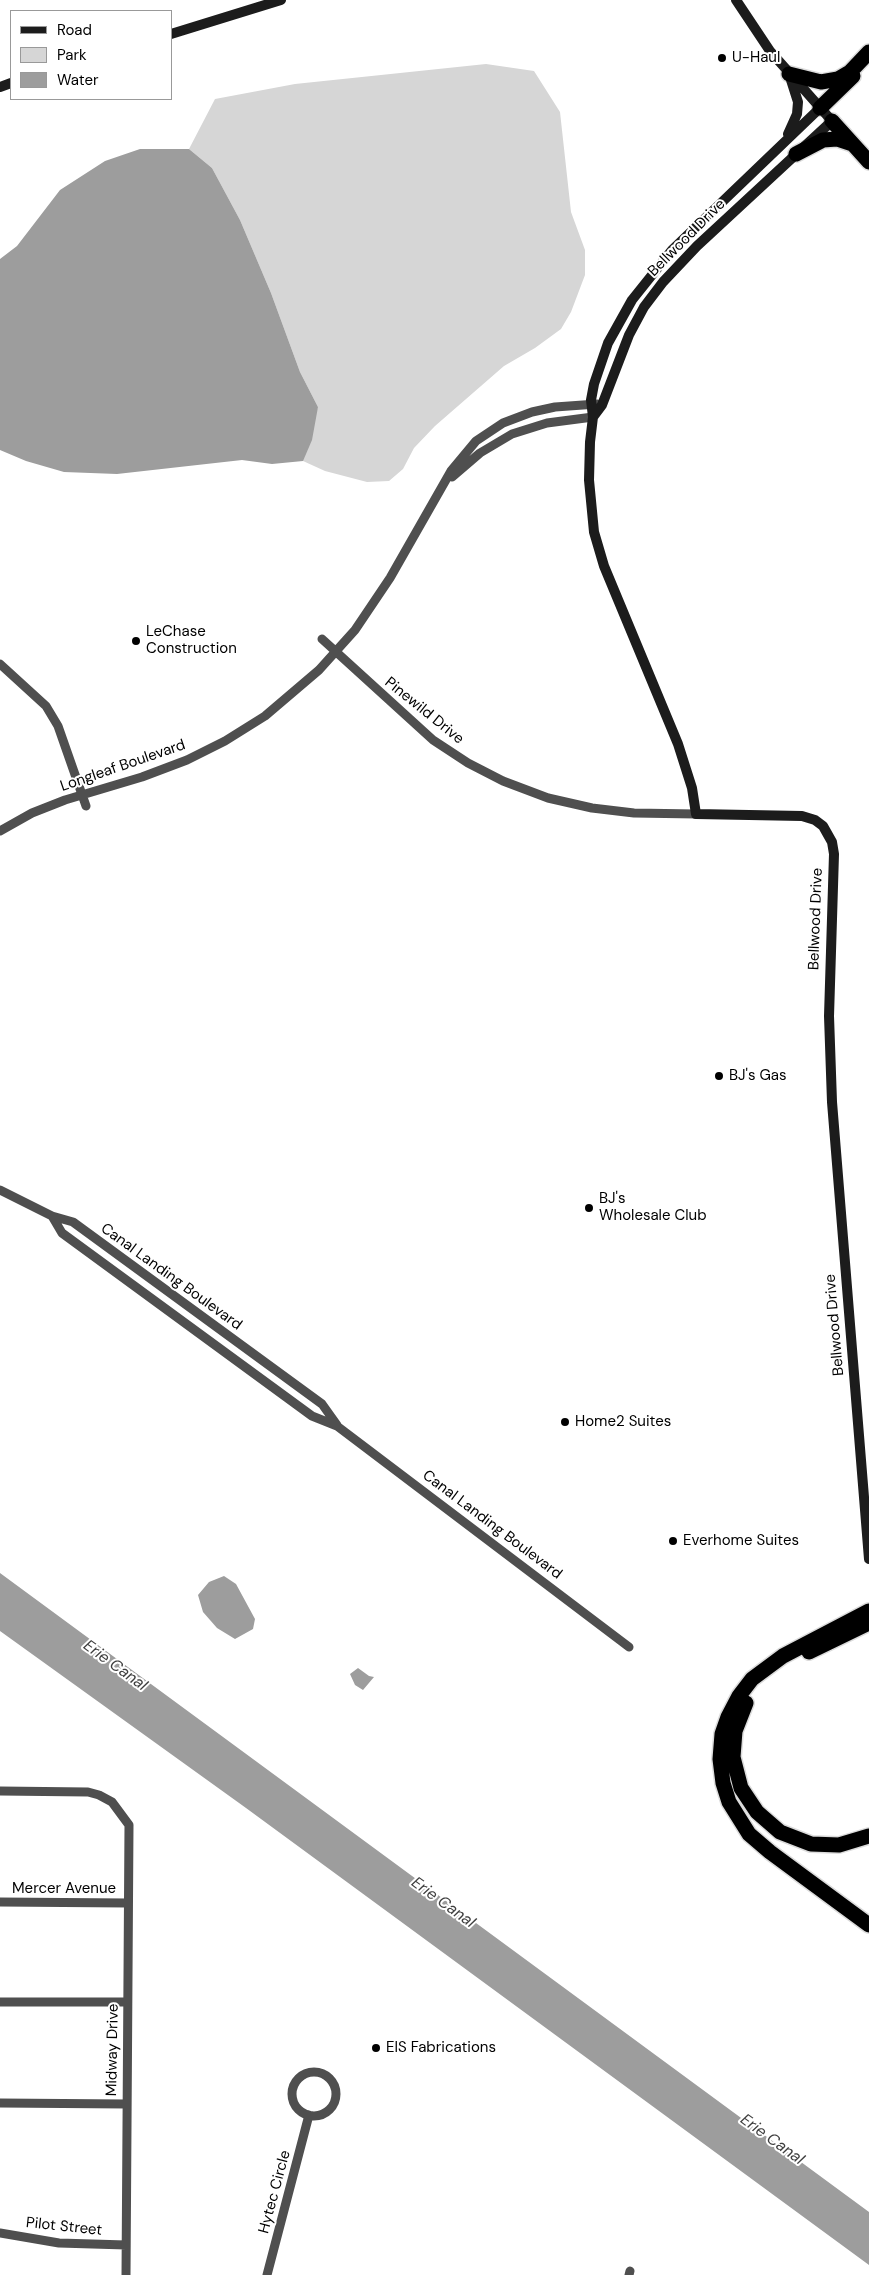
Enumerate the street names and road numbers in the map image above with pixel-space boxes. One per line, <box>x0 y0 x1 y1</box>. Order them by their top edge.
street label: Bellwood Drive <box>645 196 729 280</box>
street label: Pinewild Drive <box>381 674 467 748</box>
street label: Longleaf Boulevard <box>58 736 188 796</box>
street label: Bellwood Drive <box>805 868 827 970</box>
street label: Canal Landing Boulevard <box>97 1220 245 1334</box>
street label: Bellwood Drive <box>822 1273 848 1377</box>
street label: Canal Landing Boulevard <box>419 1467 565 1583</box>
street label: Mercer Avenue <box>12 1880 116 1898</box>
street label: Midway Drive <box>103 2004 123 2096</box>
street label: Hytec Circle <box>255 2148 295 2236</box>
street label: Pilot Street <box>25 2214 103 2240</box>

